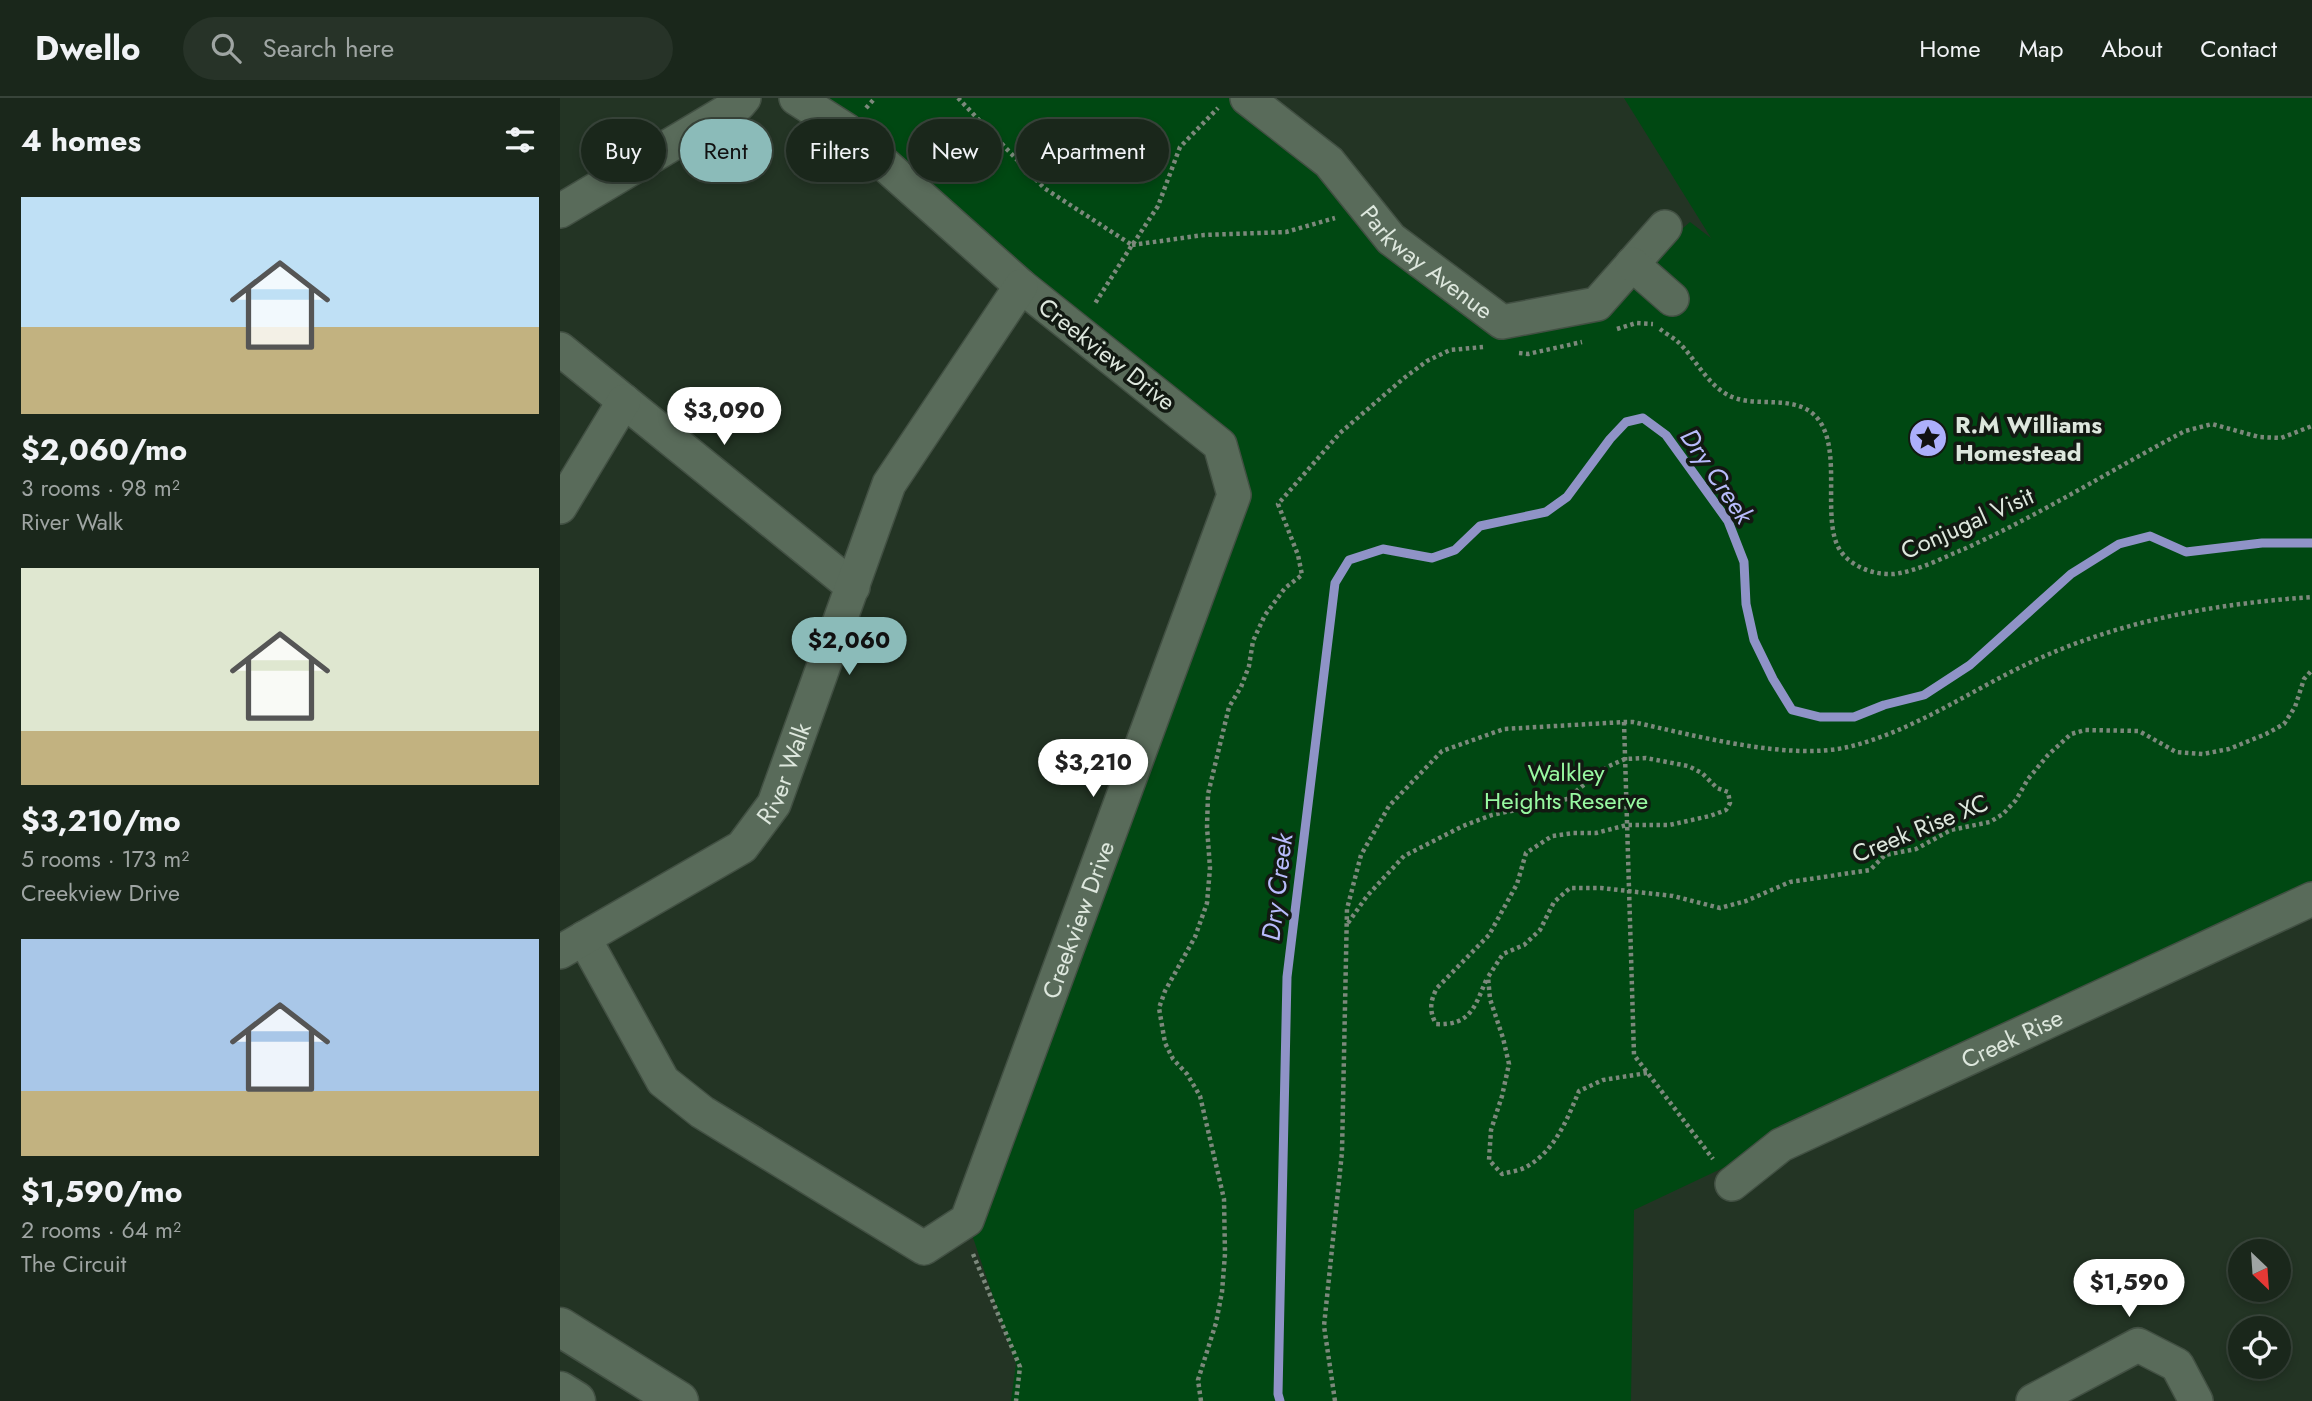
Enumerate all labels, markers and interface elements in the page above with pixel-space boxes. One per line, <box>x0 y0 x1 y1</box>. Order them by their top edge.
search box <box>183 17 673 80</box>
text: Dwello <box>35 25 141 72</box>
icon: search <box>207 29 245 67</box>
text: Search here <box>263 29 394 67</box>
text: Home <box>1919 31 1981 66</box>
text: Map <box>2019 31 2063 66</box>
text: About <box>2101 31 2162 66</box>
text: Contact <box>2200 31 2277 66</box>
text: 4 homes <box>21 119 141 162</box>
chip: Buy <box>581 119 666 182</box>
chip: Rent <box>680 119 772 182</box>
chip: Filters <box>786 119 894 182</box>
chip: New <box>908 119 1002 182</box>
chip: Apartment <box>1016 119 1169 182</box>
icon: filters <box>501 121 539 159</box>
street label: Parkway Avenue <box>1353 197 1501 327</box>
icon: home <box>217 242 343 368</box>
street label: Creekview Drive <box>1031 289 1183 419</box>
pin: $3,090 <box>667 388 781 447</box>
text: $3,090 <box>683 393 765 427</box>
place label: R.M Williams Homestead <box>1955 407 2102 470</box>
place icon: R.M Williams Homestead <box>1907 417 1949 459</box>
water label: Dry Creek <box>1671 421 1764 533</box>
text: $2,060/mo <box>21 428 187 471</box>
text: 3 rooms · 98 m² <box>21 471 180 505</box>
street label: Conjugal Visit <box>1895 478 2039 568</box>
text: River Walk <box>21 505 123 539</box>
icon: home <box>217 613 343 739</box>
pin: $2,060 <box>792 618 906 677</box>
text: $2,060 <box>808 623 890 657</box>
street label: River Walk <box>747 717 820 831</box>
pin: $3,210 <box>1036 740 1150 799</box>
text: $3,210 <box>1054 745 1132 779</box>
park label: Walkley Heights Reserve <box>1484 755 1648 818</box>
street label: Creek Rise XC <box>1847 785 1993 871</box>
text: $3,210/mo <box>21 799 181 842</box>
water label: Dry Creek <box>1252 829 1303 943</box>
street label: Creekview Drive <box>1033 836 1123 1003</box>
text: 5 rooms · 173 m² <box>21 842 189 876</box>
text: Creekview Drive <box>21 876 180 910</box>
icon: home <box>217 984 343 1110</box>
street label: Creek Rise <box>1955 999 2068 1077</box>
text: $1,590/mo <box>21 1170 182 1213</box>
text: 2 rooms · 64 m² <box>21 1213 181 1247</box>
north arrow <box>2228 1239 2291 1302</box>
map controls <box>2228 1239 2291 1379</box>
text: The Circuit <box>21 1247 126 1281</box>
pin: $1,590 <box>2072 1260 2186 1319</box>
text: $1,590 <box>2090 1265 2168 1299</box>
button: locate <box>2228 1316 2291 1379</box>

